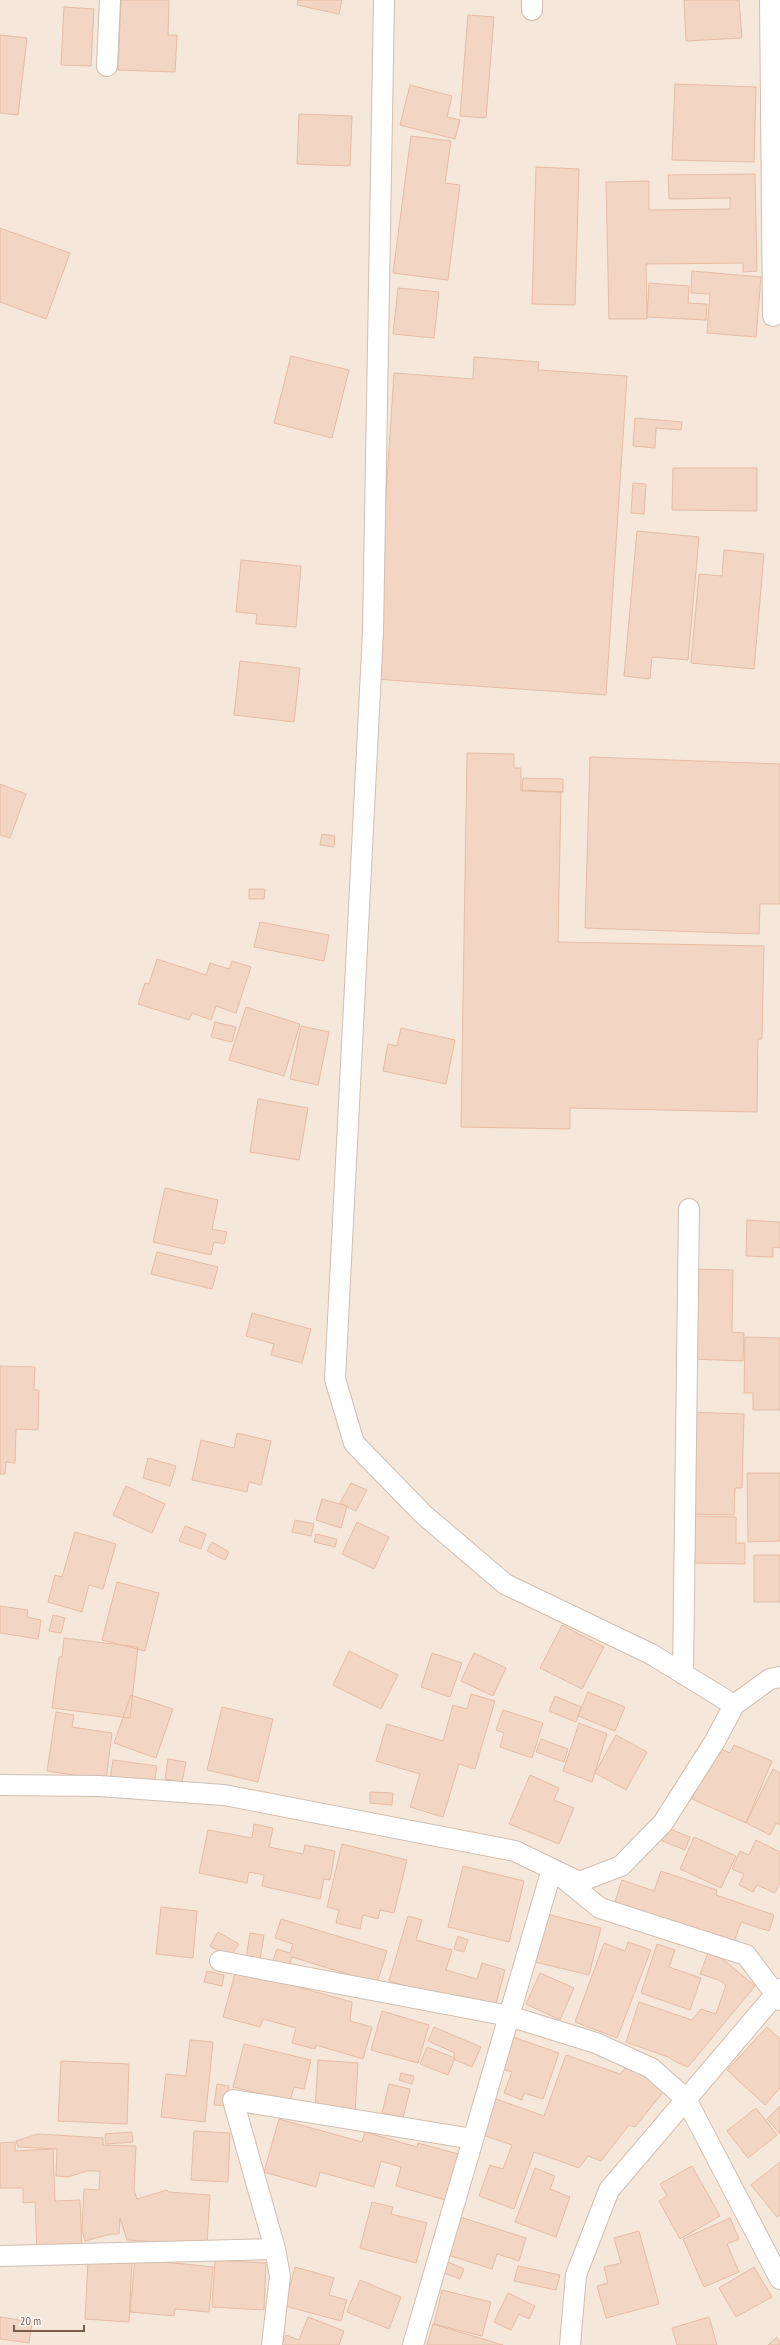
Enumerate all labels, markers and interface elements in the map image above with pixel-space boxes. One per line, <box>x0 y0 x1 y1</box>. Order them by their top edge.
scale bar <box>14 2307 84 2333</box>
text: 20 m <box>20 2313 41 2328</box>

